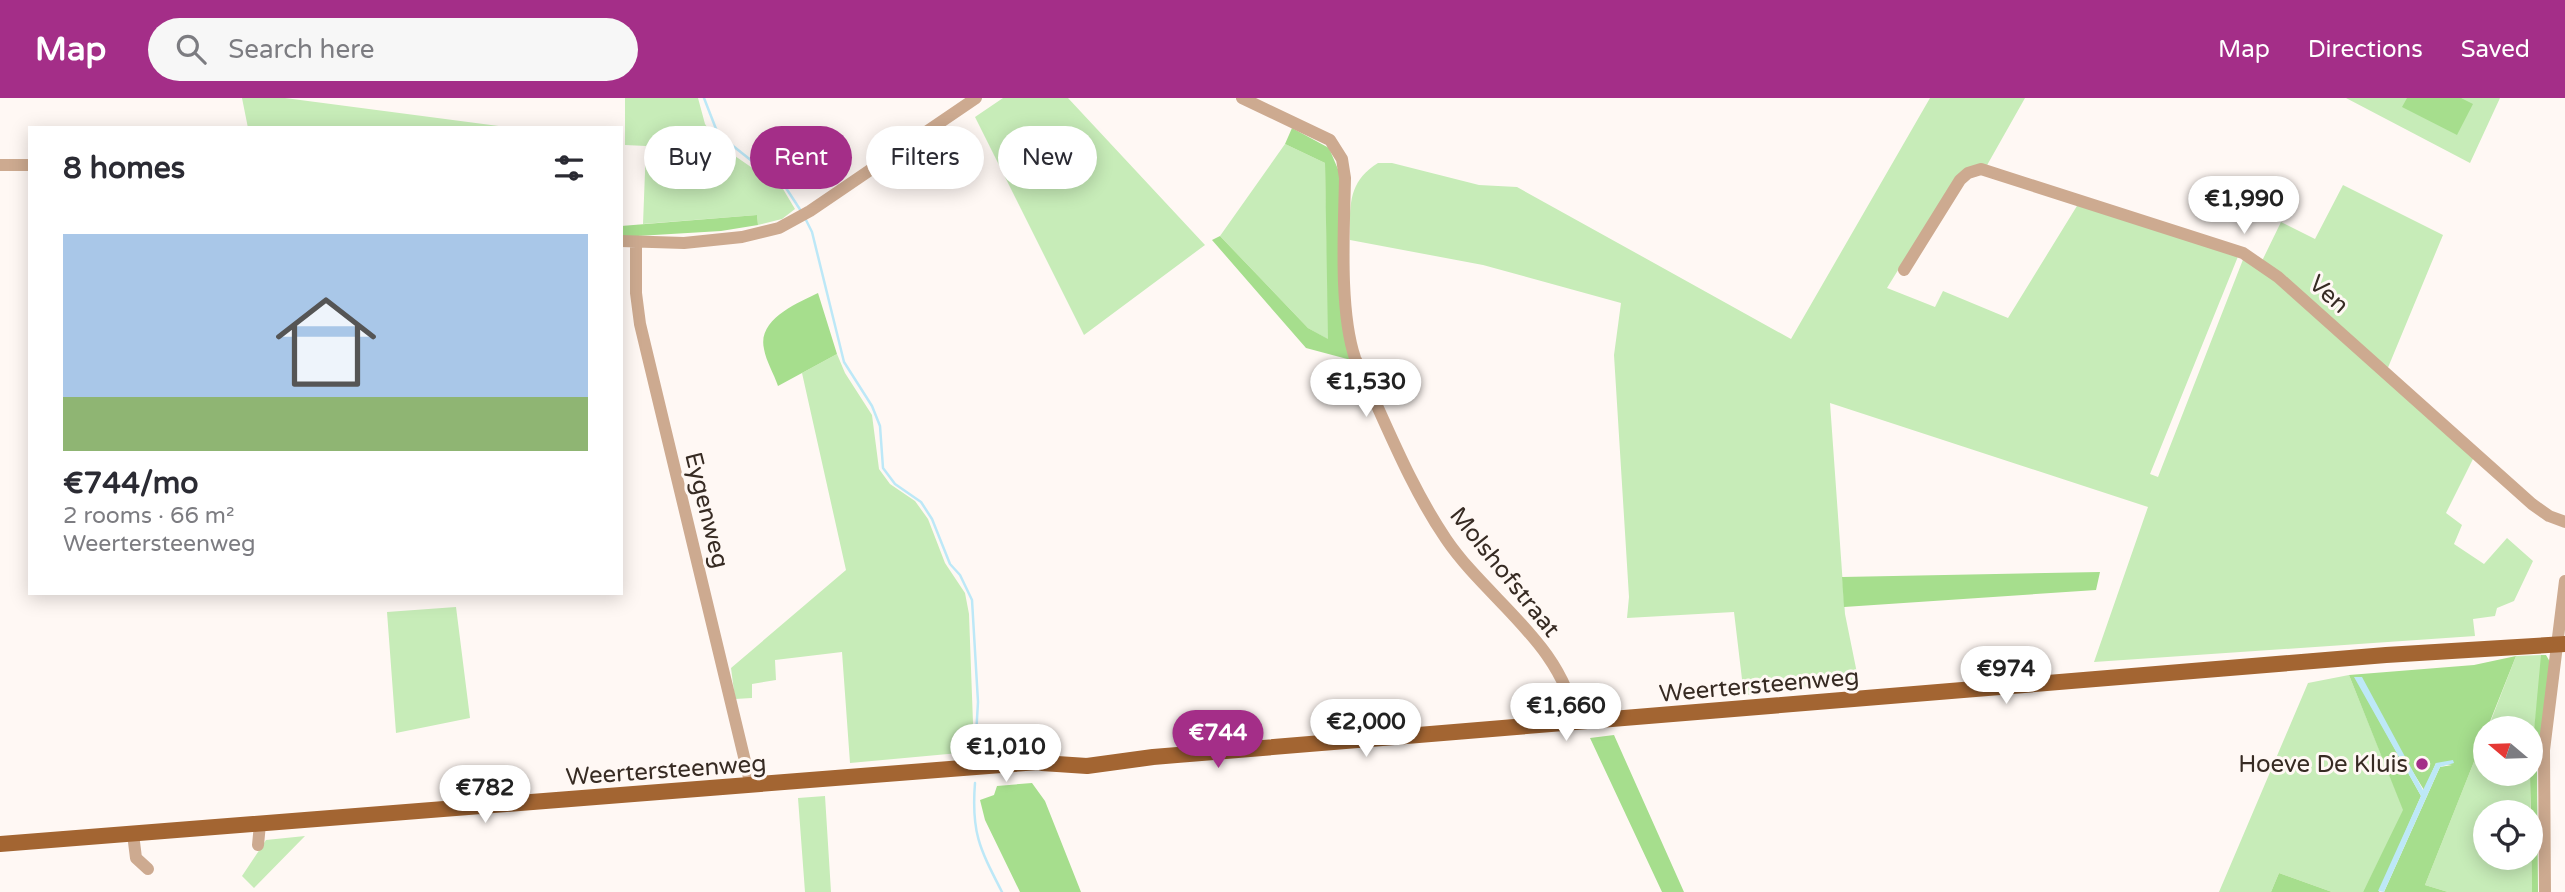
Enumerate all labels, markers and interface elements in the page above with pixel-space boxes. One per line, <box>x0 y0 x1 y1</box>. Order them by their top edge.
search box <box>148 18 638 81</box>
text: Map <box>35 30 106 69</box>
icon: search <box>172 30 210 68</box>
text: Search here <box>228 34 374 65</box>
text: Map <box>2218 35 2270 64</box>
text: Directions <box>2308 35 2423 64</box>
text: Saved <box>2461 35 2530 64</box>
chip: Buy <box>644 126 736 189</box>
chip: Rent <box>750 126 852 189</box>
chip: Filters <box>866 126 984 189</box>
chip: New <box>998 126 1097 189</box>
icon: filters <box>550 149 588 187</box>
text: 8 homes <box>63 150 185 187</box>
pin: €1,990 <box>2187 176 2301 236</box>
text: €1,990 <box>2204 185 2284 213</box>
street label: Ven <box>2303 269 2355 320</box>
icon: home <box>263 279 389 405</box>
pin: €1,530 <box>1309 360 1423 419</box>
text: €1,530 <box>1326 368 1406 396</box>
street label: Eygenweg <box>678 449 735 571</box>
text: €744/mo <box>63 465 199 502</box>
street label: Molshofstraat <box>1443 501 1566 643</box>
text: 2 rooms · 66 m² <box>63 502 234 530</box>
text: Weertersteenweg <box>63 530 256 558</box>
pin: €974 <box>1965 646 2047 706</box>
text: €974 <box>1976 655 2036 683</box>
street label: Weertersteenweg <box>1658 662 1860 709</box>
pin: €1,660 <box>1509 684 1623 743</box>
text: €1,660 <box>1526 692 1606 720</box>
pin: €2,000 <box>1309 700 1423 759</box>
text: €2,000 <box>1326 708 1406 736</box>
pin: €744 <box>1177 710 1259 770</box>
north arrow <box>2473 716 2543 786</box>
map controls <box>2473 716 2543 870</box>
text: €744 <box>1188 719 1248 747</box>
pin: €1,010 <box>949 724 1063 784</box>
text: €1,010 <box>966 733 1046 761</box>
street label: Weertersteenweg <box>565 749 767 792</box>
place label: Hoeve De Kluis <box>2238 750 2408 779</box>
marker: Hoeve De Kluis <box>2414 756 2430 772</box>
pin: €782 <box>444 766 526 825</box>
text: €782 <box>455 774 515 802</box>
button: locate <box>2473 800 2543 870</box>

